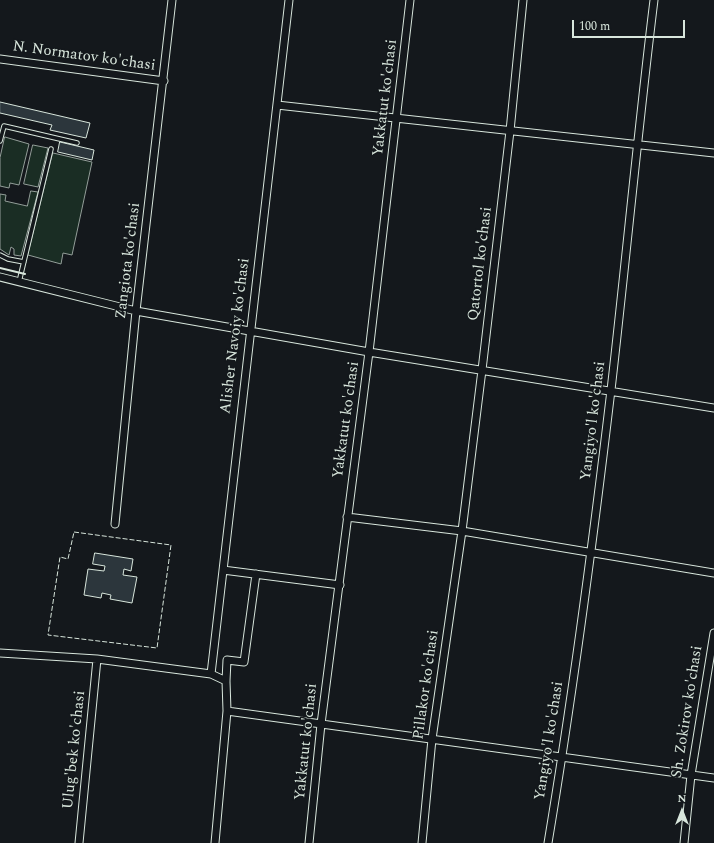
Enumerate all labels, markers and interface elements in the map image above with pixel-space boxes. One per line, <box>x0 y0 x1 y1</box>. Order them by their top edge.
scale bar <box>574 12 687 38</box>
text: 100 m <box>579 17 610 36</box>
street label: N. Normatov ko'chasi <box>12 38 156 76</box>
street label: Yakkatut ko'chasi <box>370 38 402 158</box>
street label: Zangiota ko'chasi <box>113 202 145 320</box>
street label: Qatortol ko'chasi <box>465 206 497 322</box>
street label: Alisher Navoiy ko'chasi <box>218 257 254 415</box>
street label: Yakkatut ko'chasi <box>330 360 364 480</box>
street label: Yangiyo'l ko'chasi <box>578 360 610 482</box>
street label: Pillakor ko'chasi <box>410 629 444 741</box>
street label: Sh. Zokirov ko'chasi <box>669 645 707 779</box>
street label: Yangiyo'l ko'chasi <box>532 680 568 802</box>
street label: Yakkatut ko'chasi <box>292 683 322 801</box>
street label: Ulug'bek ko'chasi <box>60 690 90 810</box>
text: N <box>678 790 686 807</box>
north arrow <box>662 791 702 831</box>

